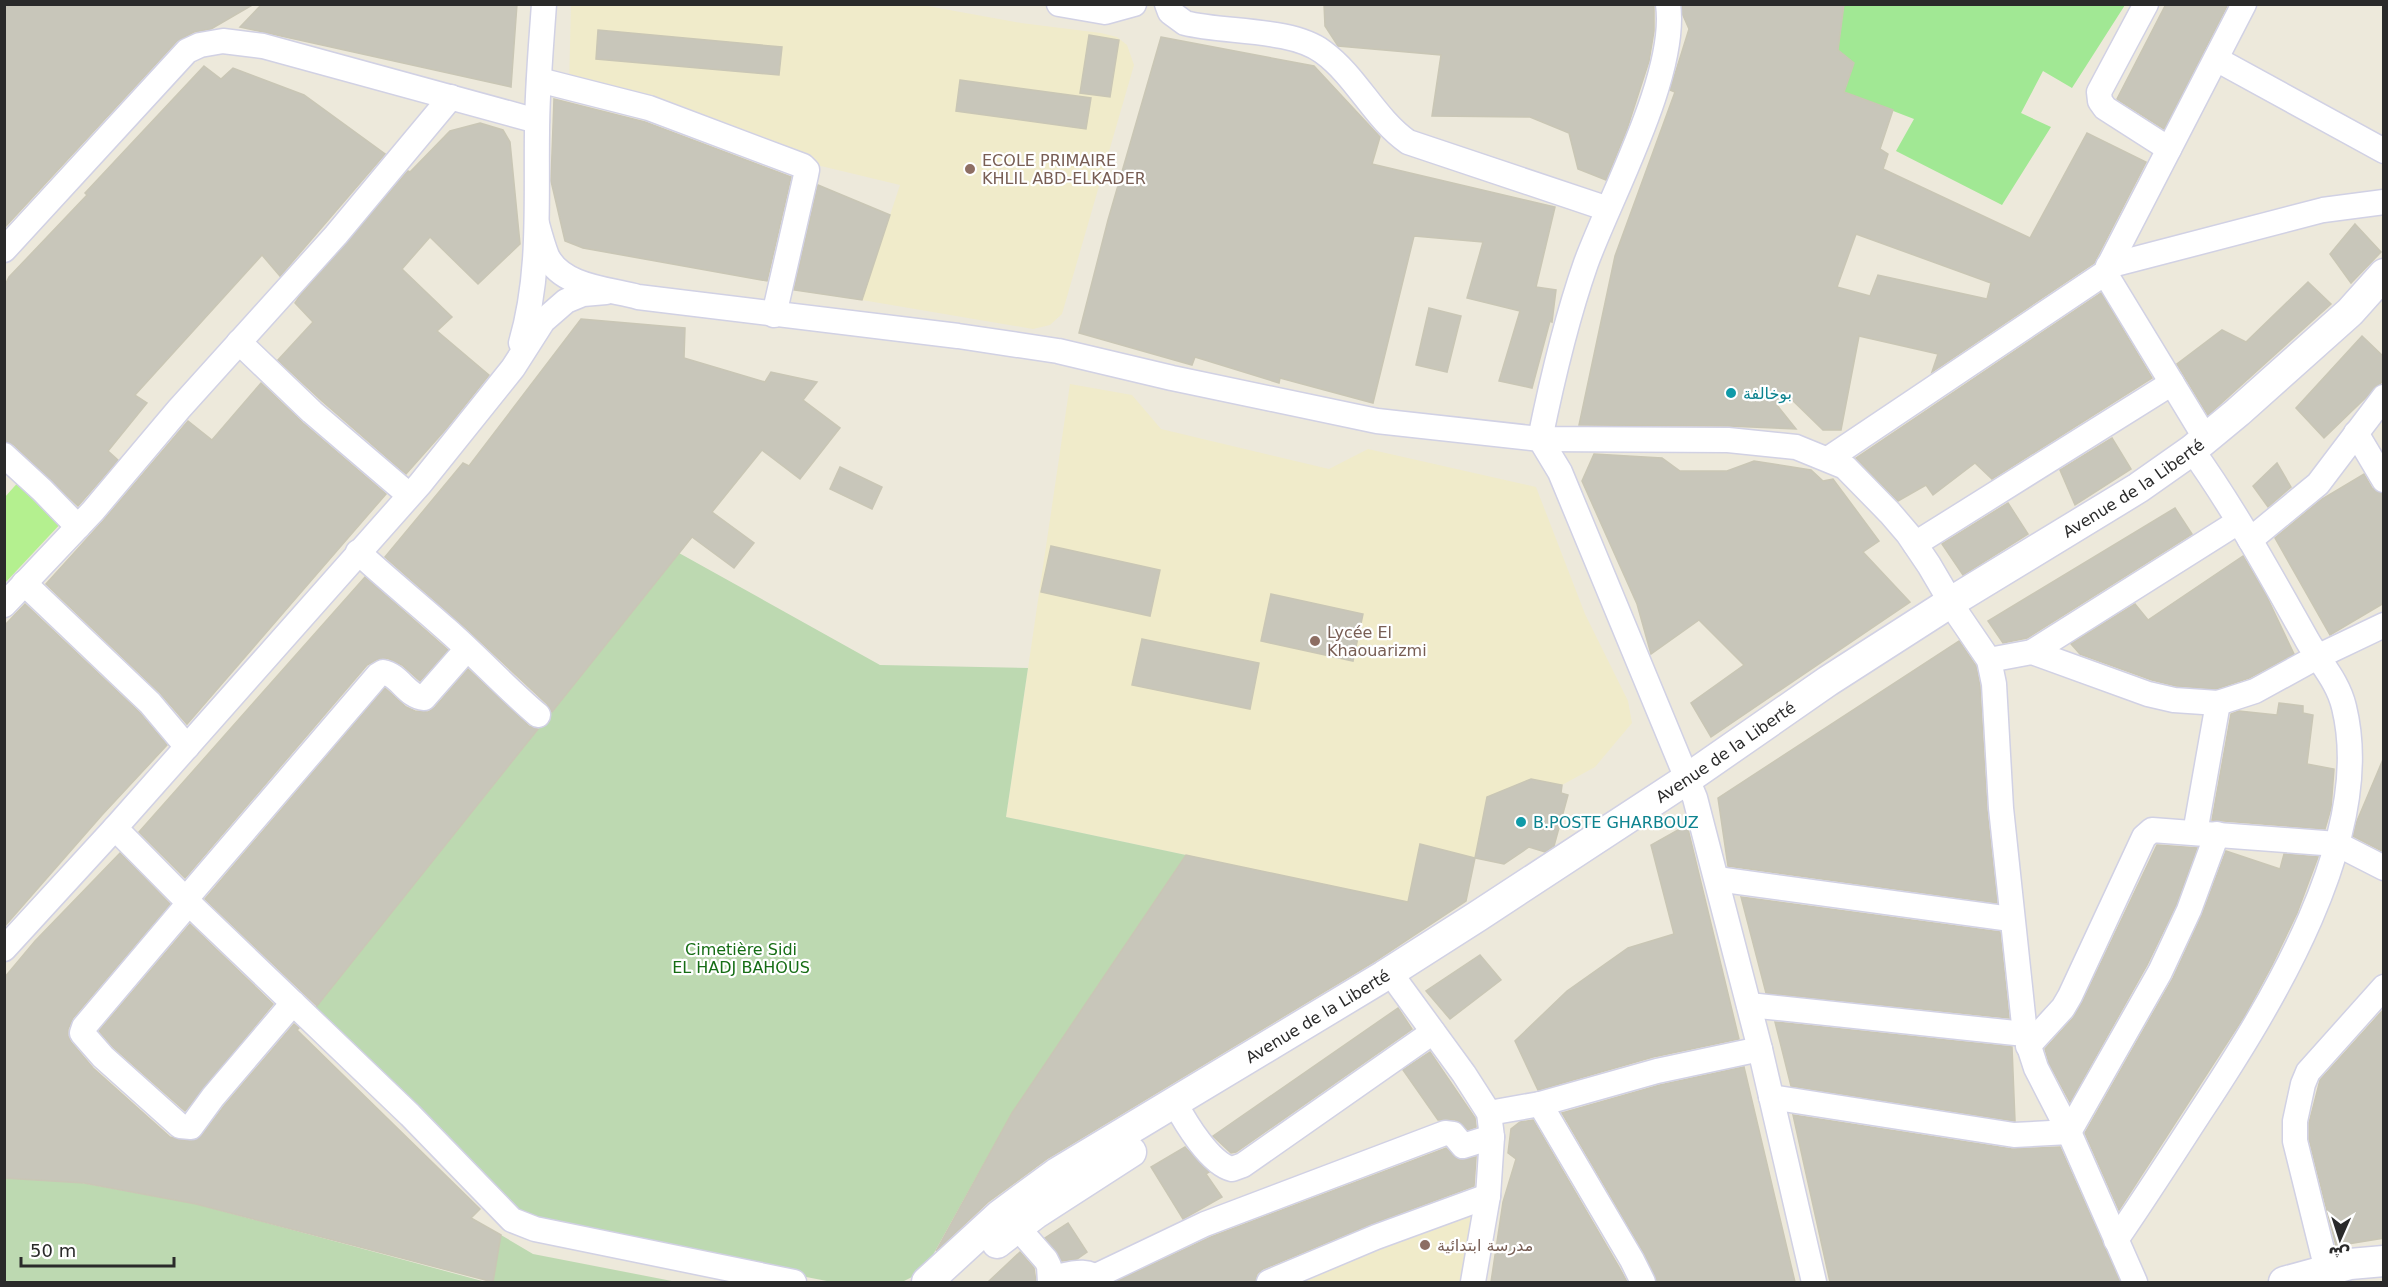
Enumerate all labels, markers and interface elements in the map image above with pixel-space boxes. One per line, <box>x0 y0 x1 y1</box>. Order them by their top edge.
place label: ECOLE PRIMAIRE KHLIL ABD-ELKADER <box>982 151 1146 188</box>
marker: ECOLE PRIMAIRE KHLIL ABD-ELKADER <box>963 162 977 176</box>
place label: بوخالفة <box>1743 384 1792 404</box>
marker: بوخالفة <box>1724 386 1738 400</box>
street label: Avenue de la Liberté <box>2059 435 2208 542</box>
place label: Lycée El Khaouarizmi <box>1327 623 1427 660</box>
marker: Lycée El Khaouarizmi <box>1308 634 1322 648</box>
street label: Avenue de la Liberté <box>1652 698 1799 807</box>
place label: B.POSTE GHARBOUZ <box>1533 813 1699 832</box>
marker: B.POSTE GHARBOUZ <box>1514 815 1528 829</box>
park label: Cimetière Sidi EL HADJ BAHOUS <box>672 940 810 977</box>
street label: Avenue de la Liberté <box>1242 966 1393 1067</box>
north arrow <box>2310 1209 2370 1269</box>
scale bar <box>21 1230 174 1268</box>
place label: مدرسة ابتدائية <box>1437 1236 1533 1256</box>
marker: مدرسة ابتدائية <box>1418 1238 1432 1252</box>
text: 50 m <box>30 1240 76 1261</box>
text: ش <box>2328 1243 2351 1264</box>

